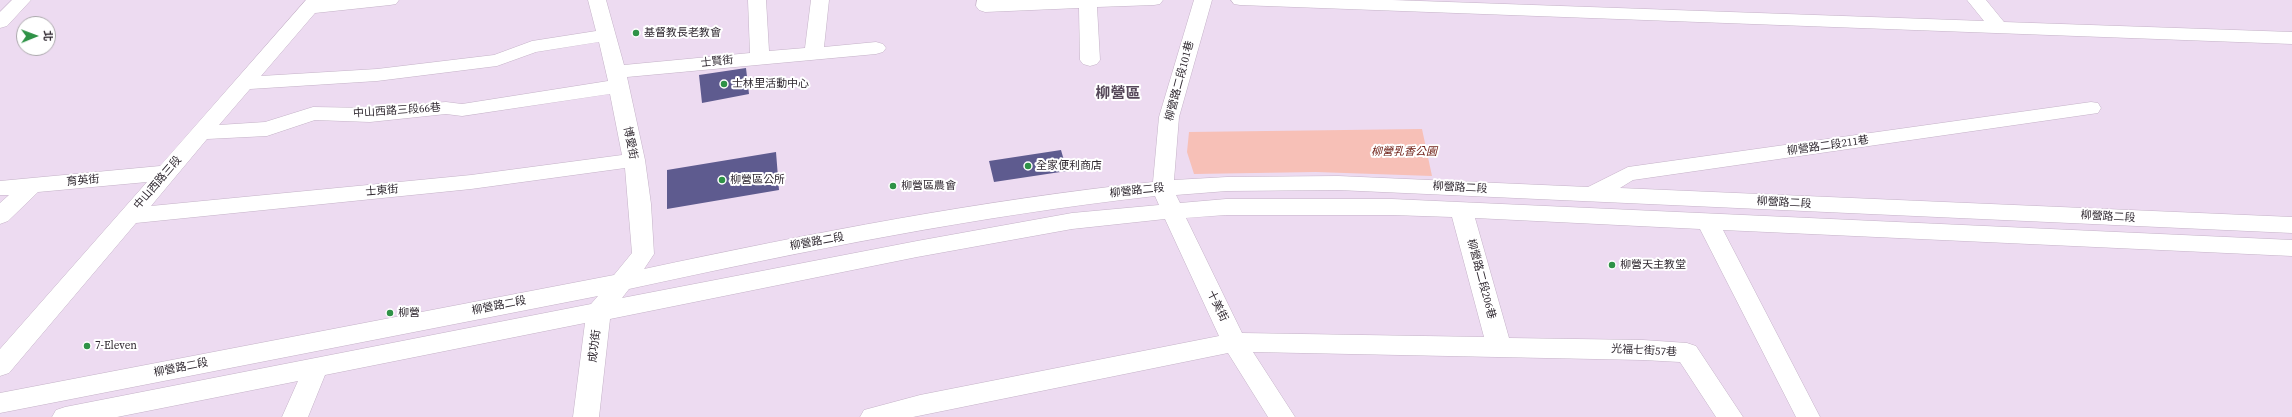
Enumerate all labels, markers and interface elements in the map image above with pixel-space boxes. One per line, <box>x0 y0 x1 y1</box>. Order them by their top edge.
north arrow <box>16 16 56 56</box>
place label: 基督教長老教會 <box>644 26 721 40</box>
marker: 基督教長老教會 <box>631 28 641 38</box>
text: 北 <box>40 30 55 41</box>
street label: 柳營路二段101巷 <box>1163 39 1197 123</box>
street label: 士賢街 <box>700 54 734 70</box>
place label: 士林里活動中心 <box>732 77 809 91</box>
marker: 士林里活動中心 <box>719 79 729 89</box>
district label: 柳營區 <box>1096 85 1140 103</box>
street label: 中山西路三段66巷 <box>353 101 441 121</box>
street label: 博愛街 <box>620 126 640 160</box>
street label: 柳營路二段211巷 <box>1786 134 1870 158</box>
park label: 柳營乳香公園 <box>1371 145 1437 159</box>
street label: 中山西路三段 <box>131 154 185 212</box>
place label: 全家便利商店 <box>1036 159 1102 173</box>
marker: 全家便利商店 <box>1023 161 1033 171</box>
street label: 育英街 <box>66 173 100 189</box>
place label: 柳營區公所 <box>730 173 785 187</box>
marker: 柳營區公所 <box>717 175 727 185</box>
place label: 柳營區農會 <box>901 179 956 193</box>
street label: 柳營路二段 <box>1432 180 1488 196</box>
marker: 柳營區農會 <box>888 181 898 191</box>
street label: 柳營路二段 <box>1109 182 1165 200</box>
street label: 士東街 <box>365 183 399 199</box>
street label: 柳營路二段 <box>1756 195 1812 211</box>
street label: 柳營路二段 <box>2080 209 2136 225</box>
street label: 柳營路二段 <box>789 231 845 253</box>
street label: 柳營路二段206巷 <box>1464 237 1498 321</box>
place label: 柳營天主教堂 <box>1620 258 1686 272</box>
marker: 柳營天主教堂 <box>1607 260 1617 270</box>
street label: 十美街 <box>1204 288 1230 324</box>
street label: 柳營路二段 <box>471 294 527 318</box>
place label: 柳營 <box>398 306 420 320</box>
marker: 柳營 <box>385 308 395 318</box>
street label: 成功街 <box>586 329 604 363</box>
place label: 7-Eleven <box>95 339 137 353</box>
marker: 7-Eleven <box>82 341 92 351</box>
street label: 光福七街57巷 <box>1611 343 1677 359</box>
street label: 柳營路二段 <box>153 356 209 380</box>

